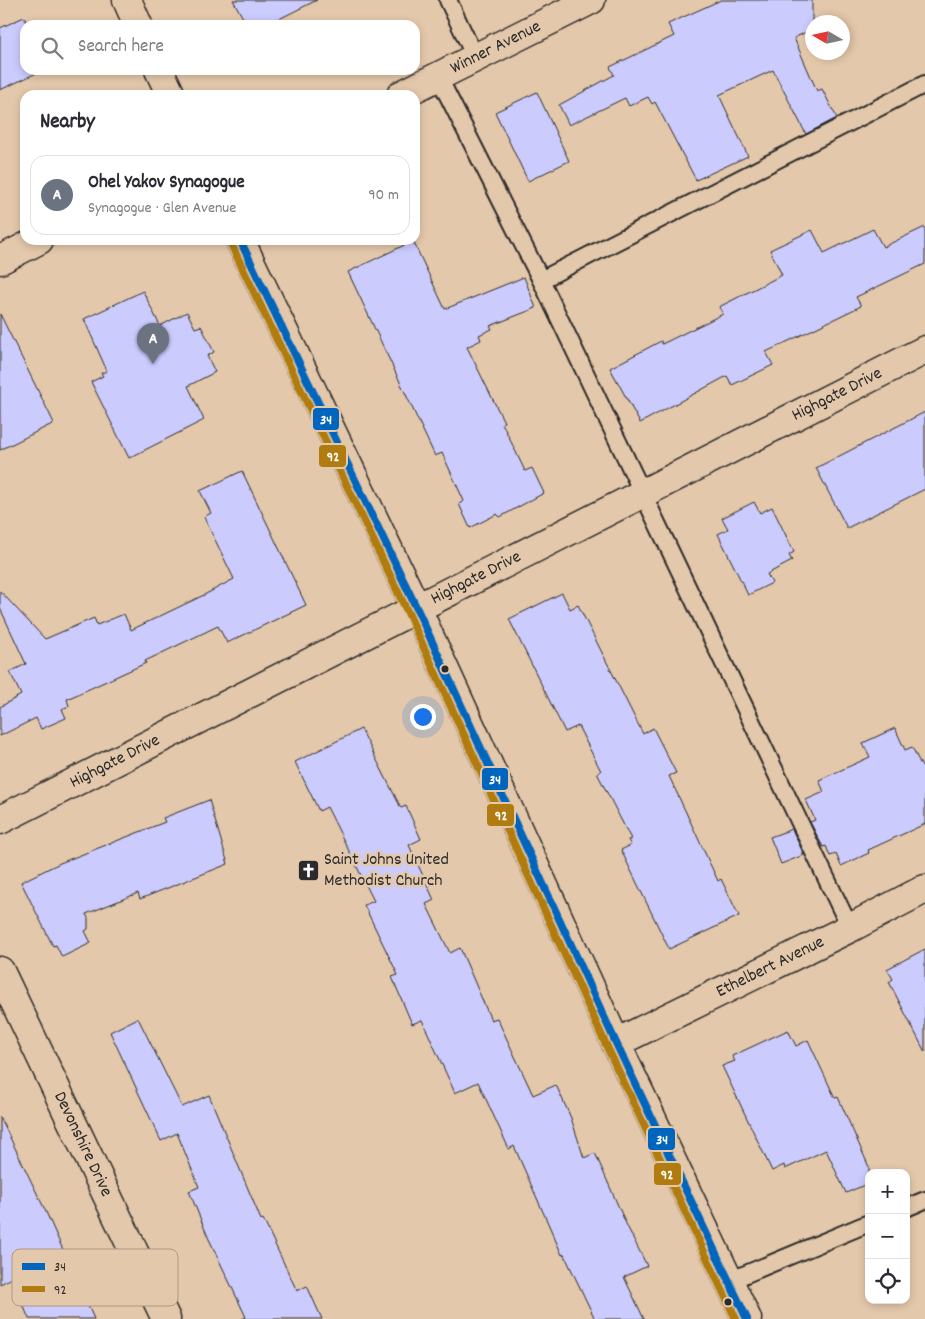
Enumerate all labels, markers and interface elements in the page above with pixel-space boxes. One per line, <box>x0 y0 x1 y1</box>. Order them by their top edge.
street label: Winner Avenue <box>446 14 545 81</box>
north arrow <box>805 15 850 60</box>
search box <box>20 20 420 75</box>
icon: search <box>38 34 66 62</box>
text: Search here <box>78 34 164 61</box>
text: Nearby <box>40 108 95 138</box>
text: Ohel Yakov Synagogue <box>88 170 245 197</box>
text: A <box>53 184 61 207</box>
text: 90 m <box>368 184 399 207</box>
text: Synagogue · Glen Avenue <box>88 197 236 220</box>
pin: A <box>137 323 169 364</box>
street label: Highgate Drive <box>788 361 887 428</box>
line badge: 34 <box>312 407 340 431</box>
text: 34 <box>320 411 332 431</box>
line badge: 92 <box>318 444 347 468</box>
text: 92 <box>327 448 339 468</box>
street label: Highgate Drive <box>427 545 526 612</box>
unlabelled marker <box>440 664 450 674</box>
your location <box>410 704 436 730</box>
street label: Highgate Drive <box>65 728 165 795</box>
line badge: 34 <box>481 767 509 791</box>
text: 34 <box>489 771 501 791</box>
line badge: 92 <box>486 803 515 827</box>
text: 92 <box>495 807 507 827</box>
place label: Saint Johns United Methodist Church <box>324 848 449 894</box>
church icon: Saint Johns United Methodist Church <box>296 858 320 882</box>
street label: Ethelbert Avenue <box>712 930 829 1004</box>
street label: Devonshire Drive <box>47 1088 118 1201</box>
line badge: 34 <box>647 1127 676 1151</box>
text: 34 <box>656 1131 668 1151</box>
line badge: 92 <box>653 1162 682 1186</box>
text: 92 <box>661 1166 673 1186</box>
map controls <box>865 1169 910 1304</box>
button: + <box>865 1169 910 1214</box>
button: − <box>865 1214 910 1259</box>
legend <box>12 1249 178 1306</box>
text: 34 <box>54 1258 66 1278</box>
button: locate <box>865 1259 910 1304</box>
text: 92 <box>54 1281 67 1301</box>
unlabelled marker <box>723 1297 733 1307</box>

